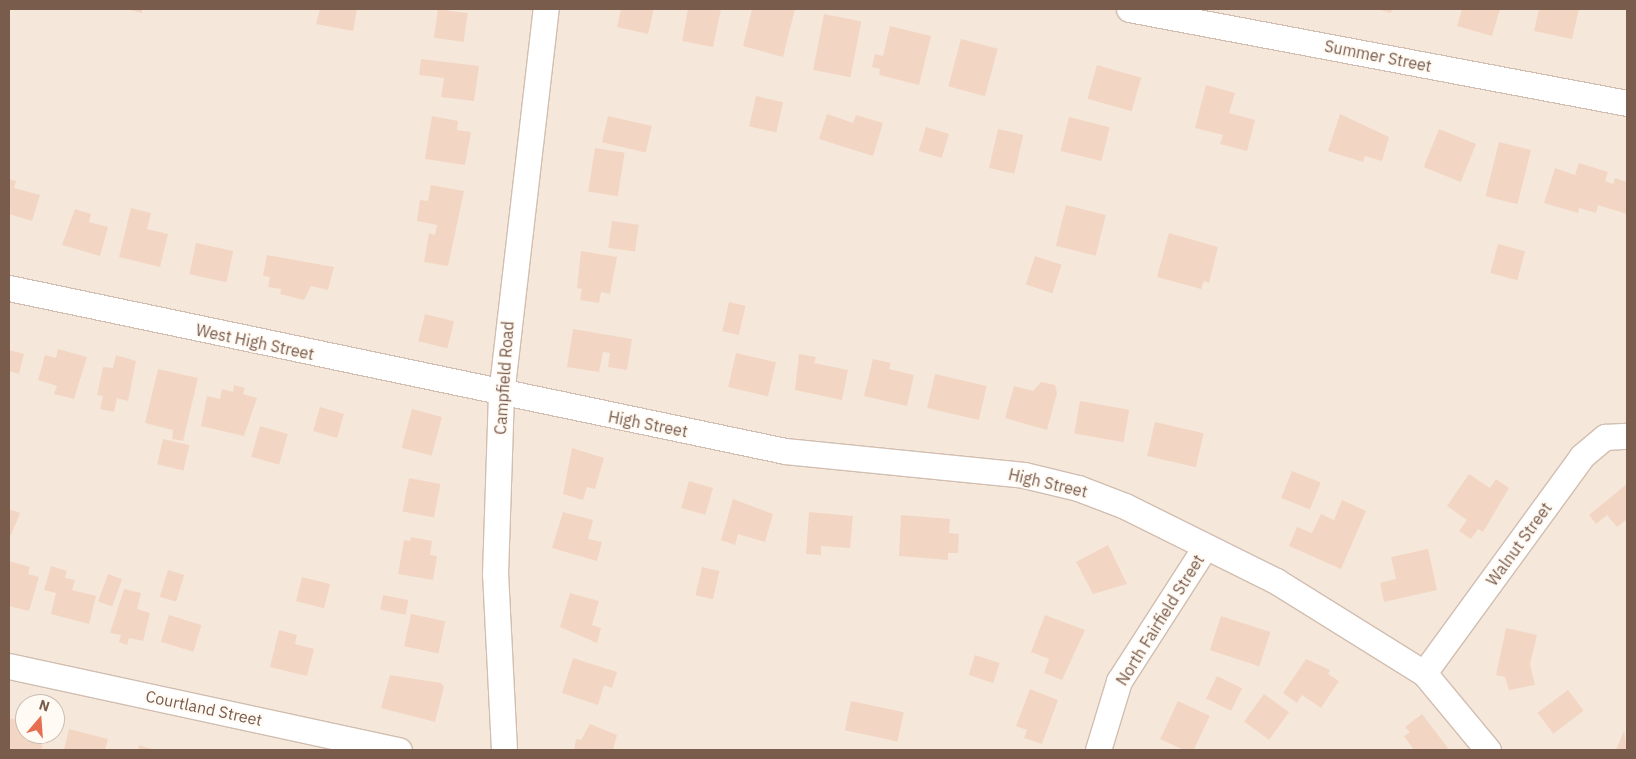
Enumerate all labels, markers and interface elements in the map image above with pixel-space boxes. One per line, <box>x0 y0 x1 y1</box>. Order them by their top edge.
street label: Summer Street <box>1323 36 1433 76</box>
street label: West High Street <box>194 320 316 364</box>
street label: Campfield Road <box>490 321 518 435</box>
street label: High Street <box>607 407 689 441</box>
street label: High Street <box>1007 465 1089 501</box>
street label: Walnut Street <box>1482 499 1556 589</box>
street label: North Fairfield Street <box>1112 551 1208 689</box>
street label: Courtland Street <box>144 686 264 730</box>
north arrow <box>15 694 65 744</box>
text: N <box>37 696 52 716</box>

